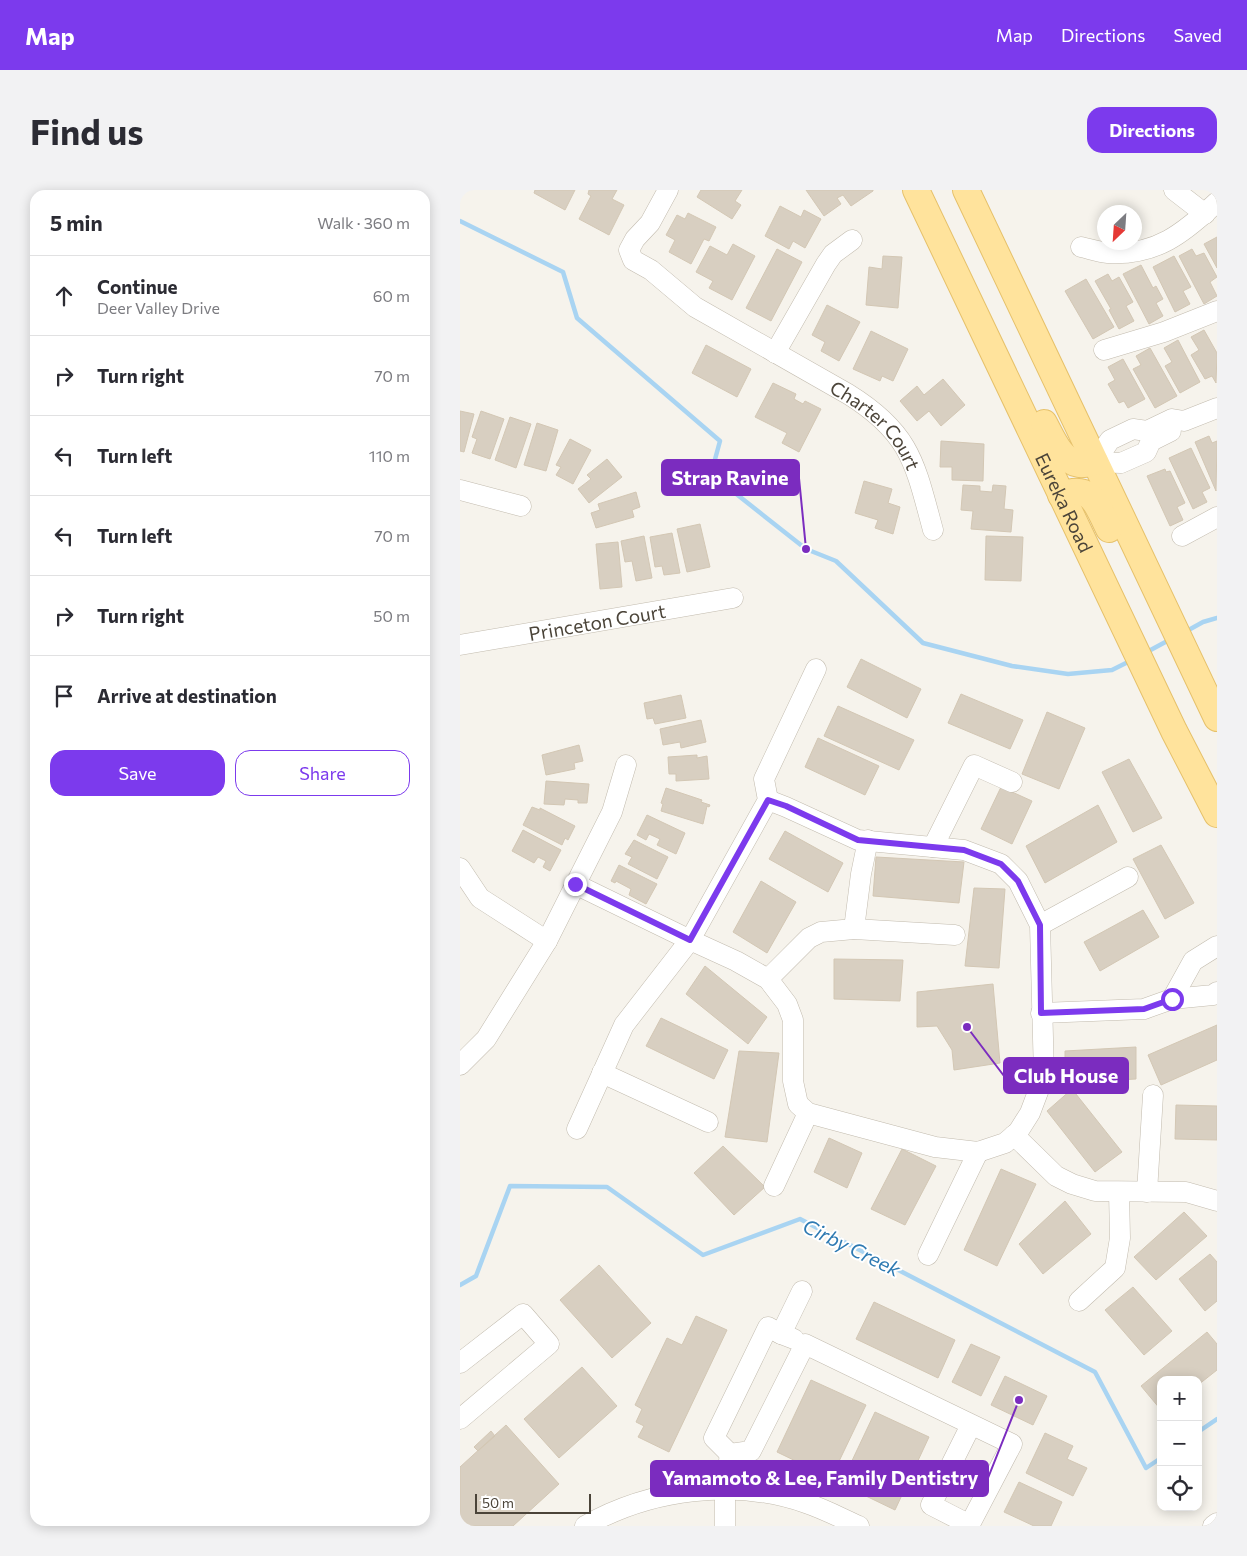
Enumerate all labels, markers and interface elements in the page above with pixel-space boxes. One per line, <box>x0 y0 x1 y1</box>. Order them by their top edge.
text: Map <box>25 21 75 50</box>
text: Map <box>996 24 1033 46</box>
text: Directions <box>1061 24 1145 46</box>
text: Saved <box>1173 24 1222 46</box>
button: Directions <box>1087 107 1217 153</box>
text: Find us <box>30 109 144 152</box>
north arrow <box>1097 205 1142 250</box>
text: 5 min <box>50 210 103 235</box>
text: Walk · 360 m <box>317 213 410 232</box>
text: Continue <box>97 275 177 298</box>
icon: ahead <box>50 282 78 310</box>
text: 60 m <box>373 286 410 305</box>
text: Deer Valley Drive <box>97 298 220 317</box>
icon: right <box>50 362 78 390</box>
text: Turn right <box>97 364 184 387</box>
text: 70 m <box>374 366 410 385</box>
street label: Charter Court <box>826 375 926 473</box>
icon: left <box>50 442 78 470</box>
text: Turn left <box>97 444 172 467</box>
text: 110 m <box>369 446 410 465</box>
street label: Eureka Road <box>1031 449 1098 556</box>
callout: Strap Ravine <box>662 460 799 495</box>
text: Strap Ravine <box>671 465 789 489</box>
icon: left <box>50 522 78 550</box>
text: Turn left <box>97 524 172 547</box>
text: 70 m <box>374 526 410 545</box>
street label: Princeton Court <box>527 598 667 645</box>
icon: right <box>50 602 78 630</box>
text: Turn right <box>97 604 184 627</box>
text: 50 m <box>373 606 410 625</box>
icon: arrive <box>50 682 78 710</box>
text: Arrive at destination <box>97 684 277 707</box>
button: Save <box>50 750 225 796</box>
button: Share <box>235 750 410 796</box>
route end <box>564 873 587 896</box>
route start <box>1161 988 1184 1011</box>
callout: Club House <box>1004 1058 1128 1093</box>
text: Club House <box>1014 1063 1118 1087</box>
water label: Cirby Creek <box>799 1213 906 1281</box>
map controls <box>1157 1376 1202 1511</box>
button: + <box>1157 1376 1202 1421</box>
button: − <box>1157 1421 1202 1466</box>
callout: Yamamoto & Lee, Family Dentistry <box>651 1461 988 1496</box>
text: Yamamoto & Lee, Family Dentistry <box>662 1465 978 1489</box>
button: locate <box>1157 1466 1202 1511</box>
scale bar <box>475 1491 591 1514</box>
text: 50 m <box>482 1494 514 1511</box>

